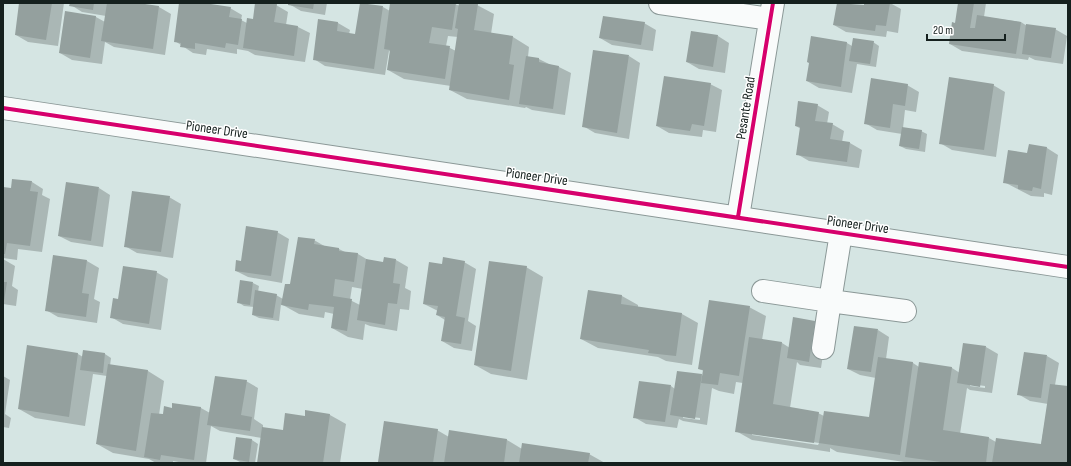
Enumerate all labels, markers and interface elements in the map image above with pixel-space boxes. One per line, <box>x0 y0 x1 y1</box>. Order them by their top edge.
scale bar <box>927 16 1005 42</box>
text: 20 m <box>933 23 953 38</box>
street label: Pesante Road <box>732 75 759 141</box>
street label: Pioneer Drive <box>185 117 249 142</box>
street label: Pioneer Drive <box>505 164 569 189</box>
street label: Pioneer Drive <box>826 212 890 237</box>

